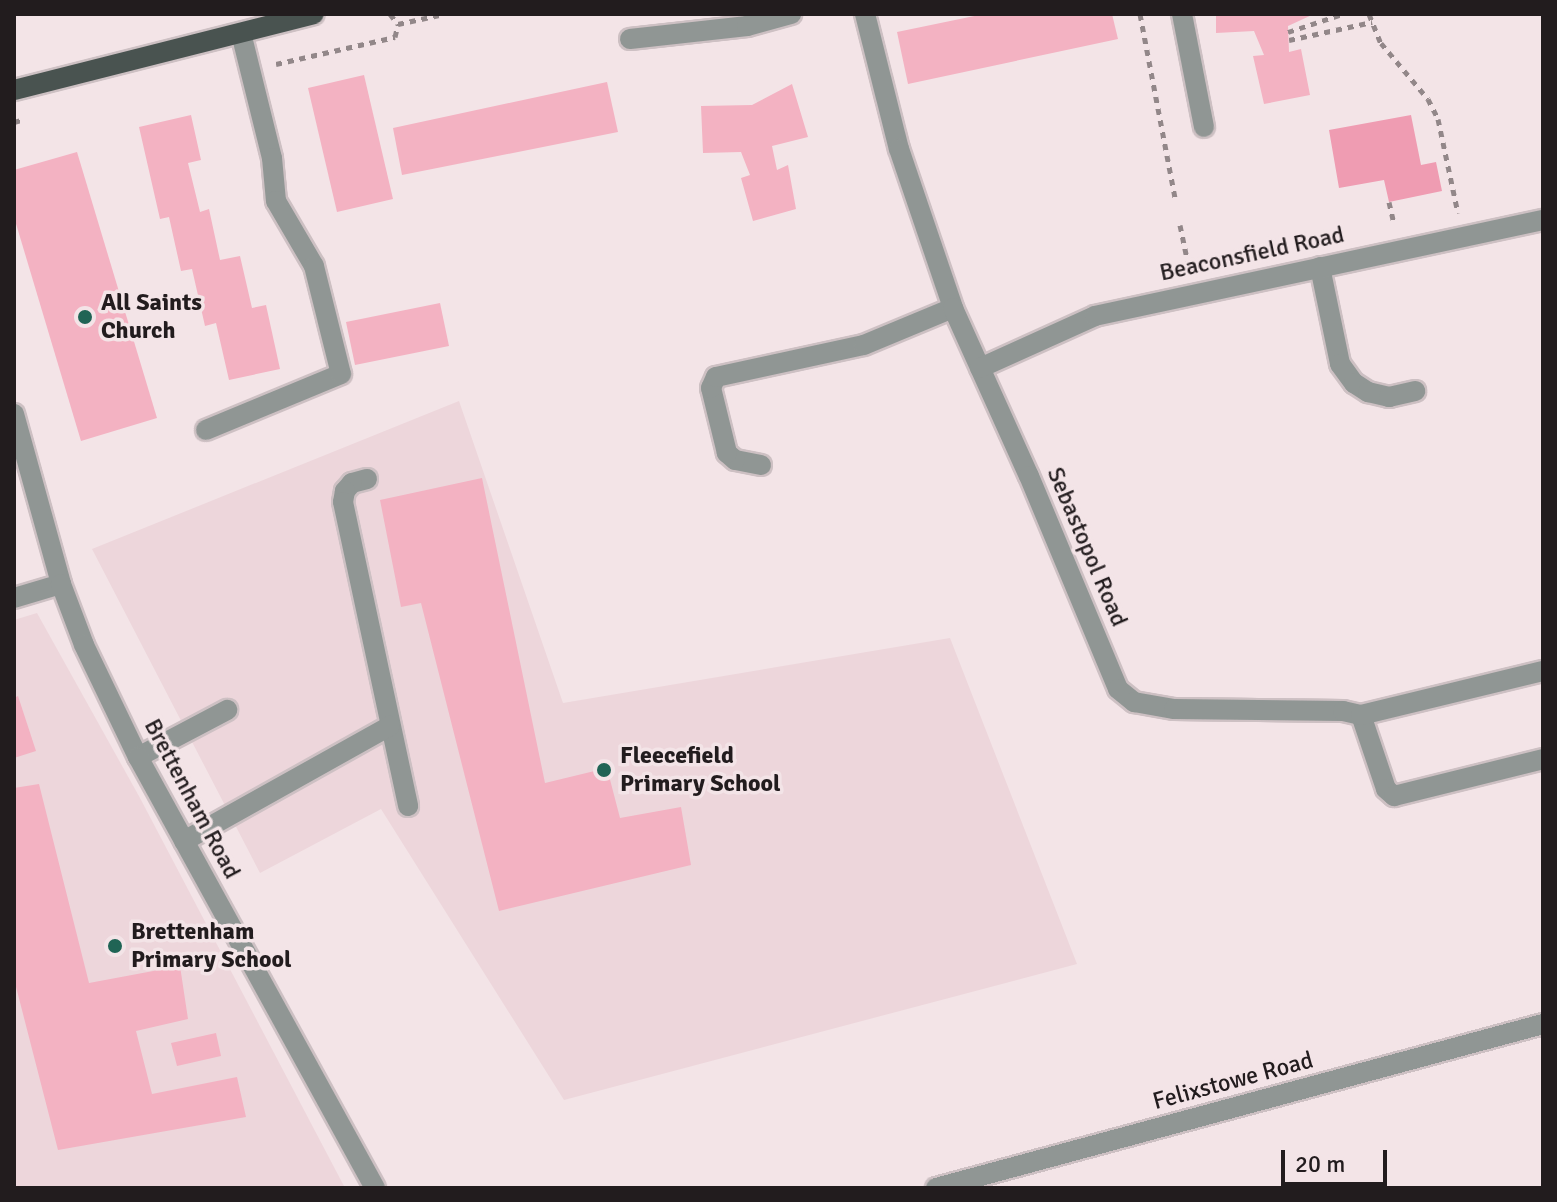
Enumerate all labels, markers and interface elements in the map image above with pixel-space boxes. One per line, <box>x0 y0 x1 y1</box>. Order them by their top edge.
street label: Beaconsfield Road <box>1157 220 1347 288</box>
place label: All Saints Church <box>101 289 202 345</box>
marker: All Saints Church <box>76 308 94 326</box>
street label: Sebastopol Road <box>1040 463 1134 631</box>
street label: Brettenham Road <box>138 714 246 884</box>
place label: Fleecefield Primary School <box>620 742 781 798</box>
marker: Fleecefield Primary School <box>595 761 613 779</box>
place label: Brettenham Primary School <box>131 918 292 974</box>
marker: Brettenham Primary School <box>106 937 124 955</box>
street label: Felixstowe Road <box>1150 1046 1316 1116</box>
scale bar <box>1285 1134 1391 1184</box>
text: 20 m <box>1295 1149 1345 1179</box>

